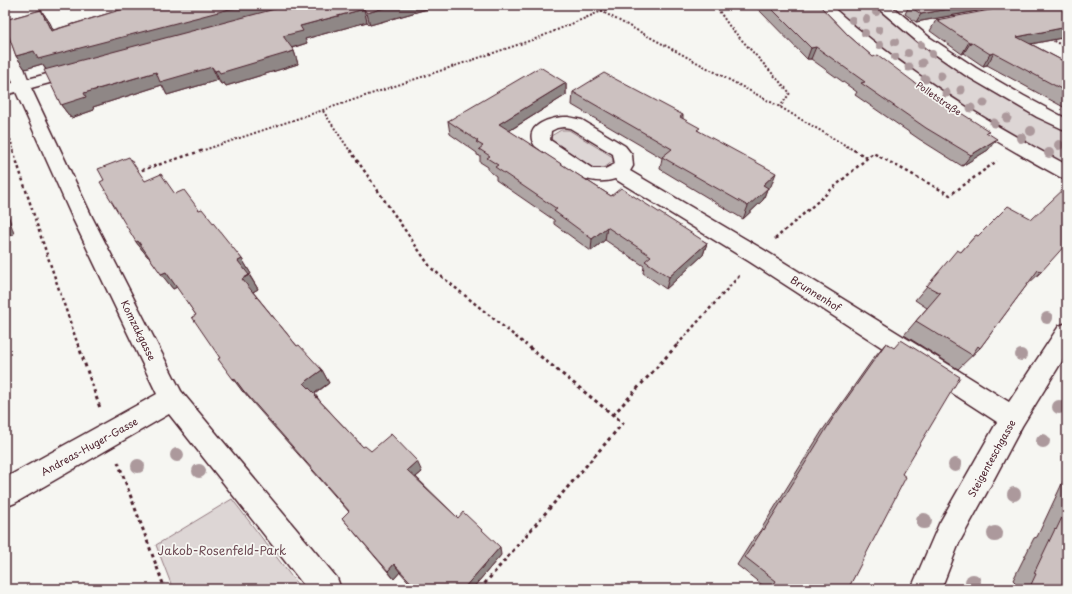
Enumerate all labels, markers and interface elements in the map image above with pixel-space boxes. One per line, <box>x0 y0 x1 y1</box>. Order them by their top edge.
street label: Polletstraße <box>913 78 965 118</box>
street label: Brunnenhof <box>788 272 845 315</box>
street label: Komzakgasse <box>118 297 160 363</box>
street label: Andreas-Huger-Gasse <box>38 413 140 479</box>
street label: Steigenteschgasse <box>963 416 1019 500</box>
park label: Jakob-Rosenfeld-Park <box>158 541 286 559</box>

